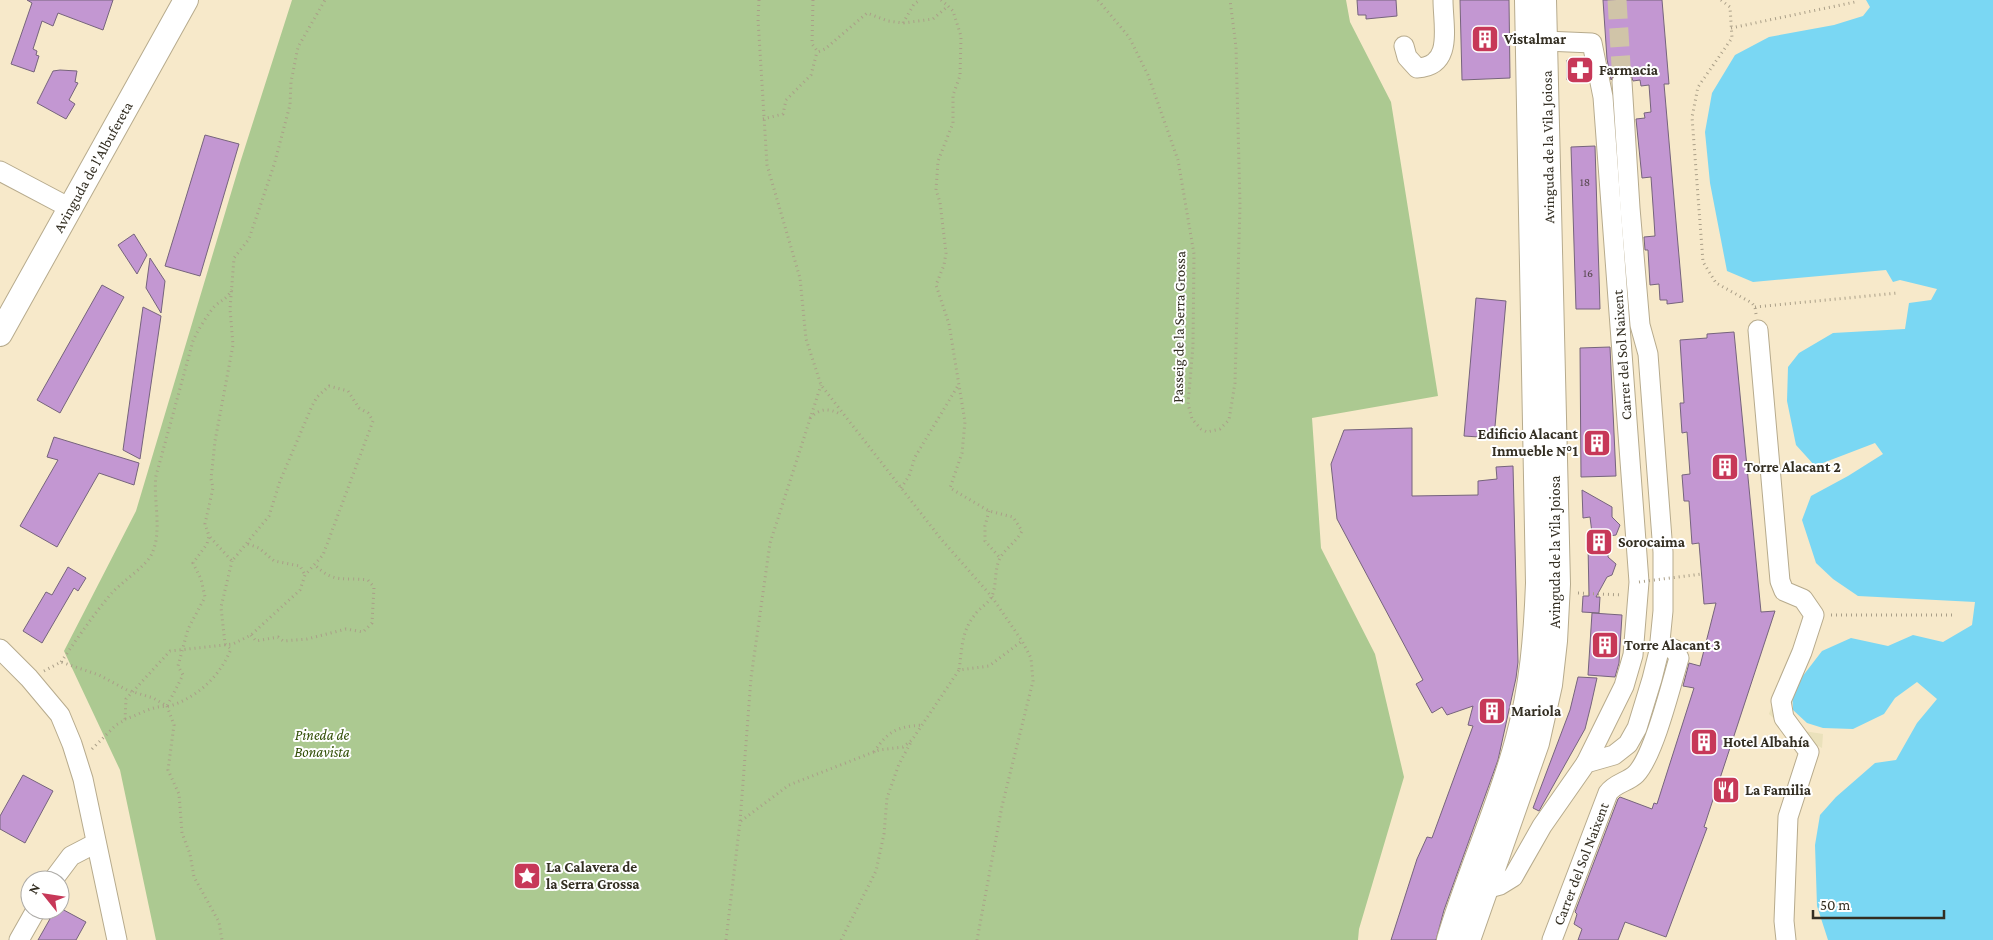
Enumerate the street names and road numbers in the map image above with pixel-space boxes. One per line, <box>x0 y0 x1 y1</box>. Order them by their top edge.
street label: Avinguda de la Vila Joiosa <box>1539 70 1558 224</box>
street label: Avinguda de l'Albufereta <box>50 99 137 236</box>
street label: Passeig de la Serra Grossa <box>1170 251 1189 403</box>
street label: Carrer del Sol Naixent <box>1609 288 1635 421</box>
street label: Avinguda de la Vila Joiosa <box>1547 475 1564 629</box>
street label: Carrer del Sol Naixent <box>1550 799 1612 928</box>

